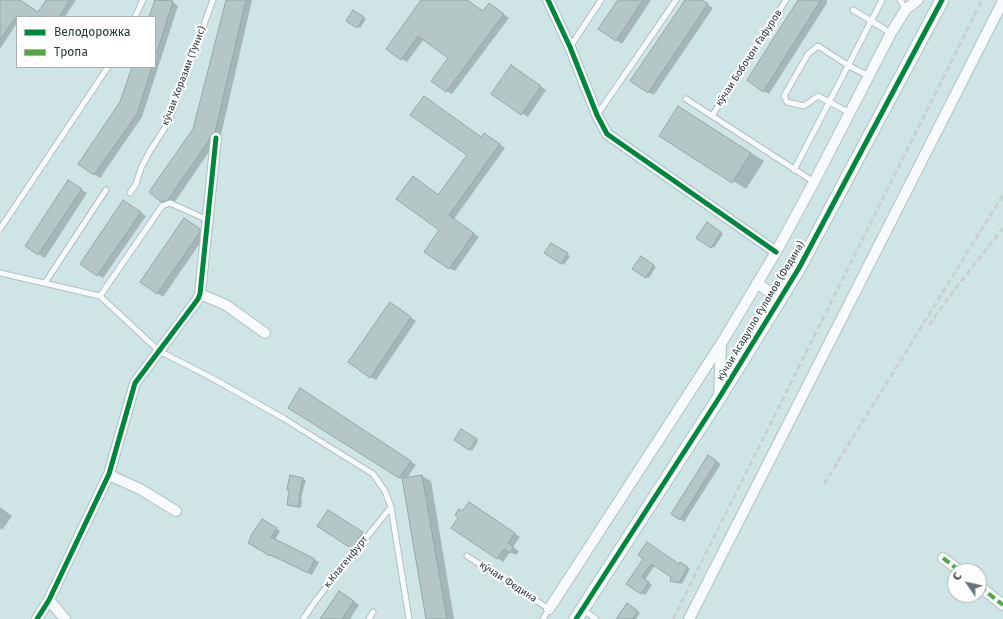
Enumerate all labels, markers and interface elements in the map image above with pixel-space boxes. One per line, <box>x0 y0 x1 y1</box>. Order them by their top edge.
street label: кӯчаи Бобоҷон Ғафуров <box>713 7 785 109</box>
legend <box>16 16 156 68</box>
text: Велодорожка <box>54 25 130 39</box>
street label: кӯчаи Хоразми (Тунис) <box>160 25 208 127</box>
text: Тропа <box>54 45 88 59</box>
street label: кӯчаи Асадулло Ғуломов (Федина) <box>715 239 807 383</box>
street label: к.Клагенфурт <box>321 534 371 590</box>
street label: кӯчаи Федина <box>477 559 539 605</box>
north arrow <box>947 563 987 603</box>
text: С <box>950 570 965 583</box>

